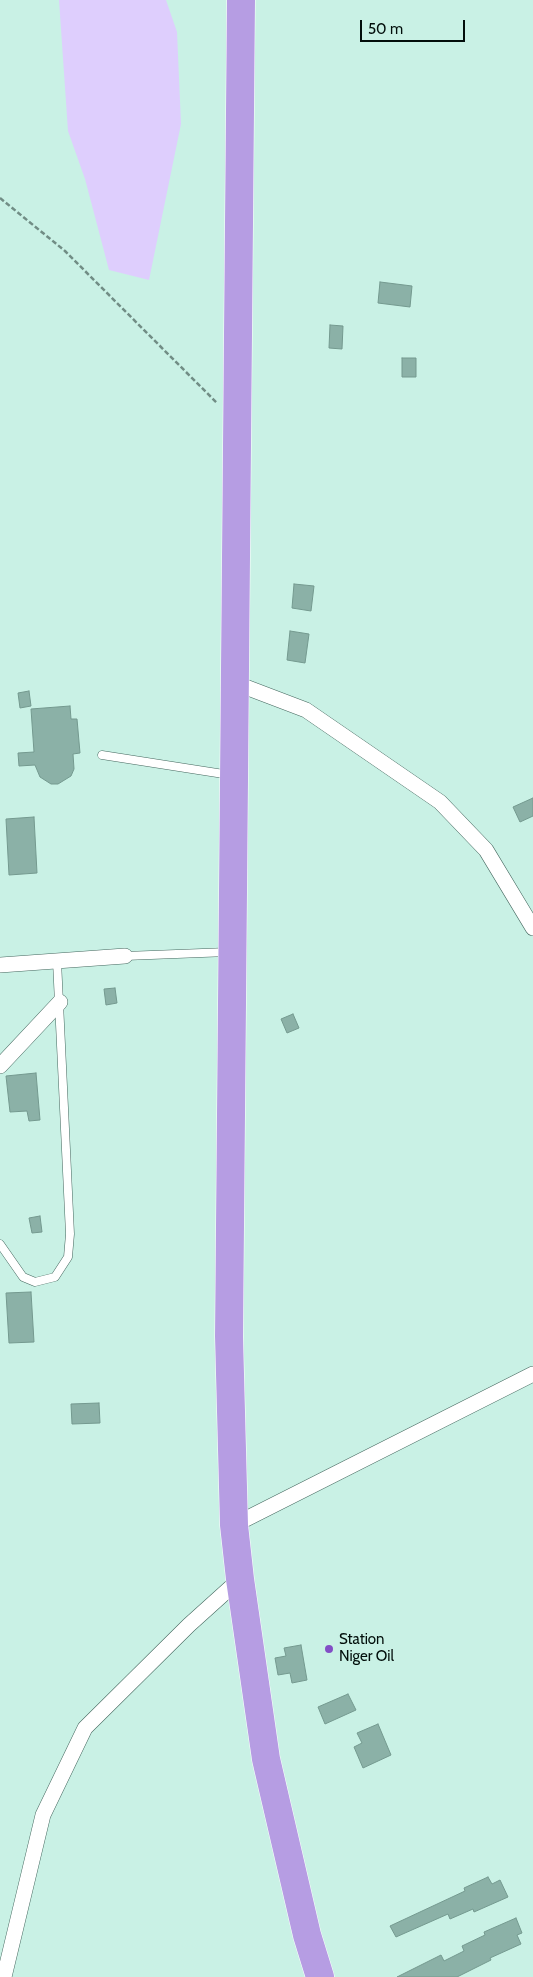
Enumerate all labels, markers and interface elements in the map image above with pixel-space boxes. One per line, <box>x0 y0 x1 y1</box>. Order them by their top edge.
scale bar <box>363 10 468 42</box>
text: 50 m <box>368 20 403 38</box>
place label: Station Niger Oil <box>339 1631 394 1666</box>
marker: Station Niger Oil <box>323 1643 335 1655</box>

